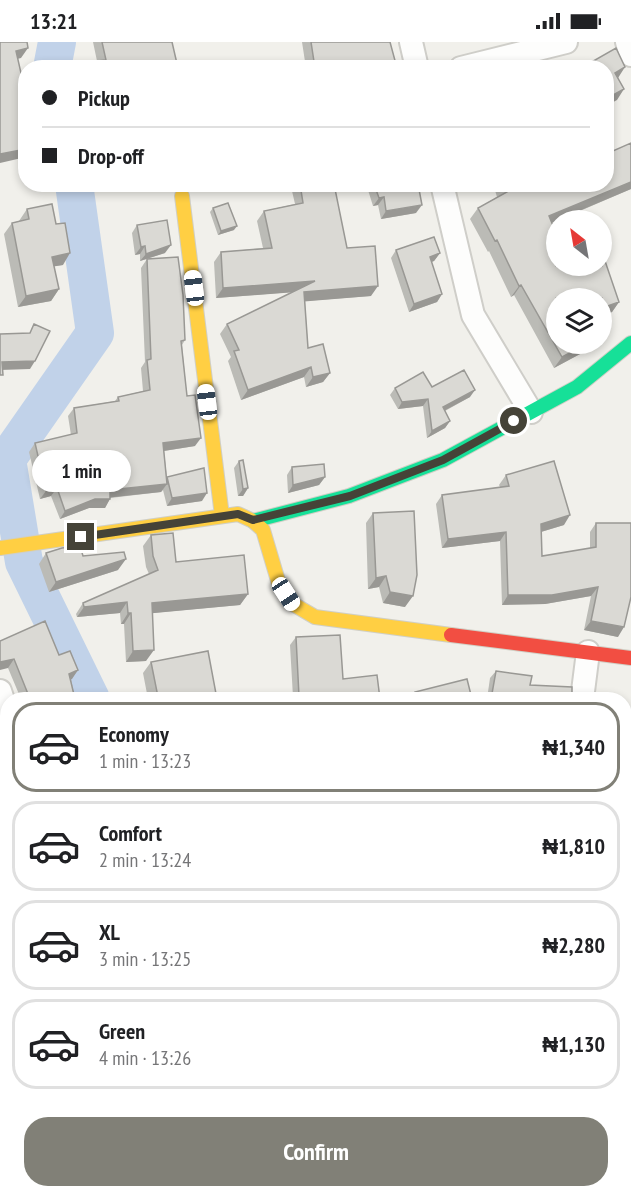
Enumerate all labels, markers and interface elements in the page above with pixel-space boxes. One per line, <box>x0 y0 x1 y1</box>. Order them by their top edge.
text: 13:21 <box>30 7 78 35</box>
text: Pickup <box>78 84 130 112</box>
text: Drop-off <box>78 142 144 170</box>
north arrow <box>546 210 612 276</box>
map controls <box>546 210 612 354</box>
car <box>183 269 205 307</box>
button: layers <box>546 288 612 354</box>
car <box>196 383 218 421</box>
route start <box>500 407 527 434</box>
callout: 1 min <box>32 450 130 492</box>
text: 1 min <box>61 458 102 484</box>
route end <box>67 523 94 550</box>
car <box>269 574 303 614</box>
icon: car <box>27 720 81 774</box>
text: Economy <box>99 720 169 748</box>
text: ₦1,340 <box>542 733 605 761</box>
text: 1 min · 13:23 <box>99 748 191 774</box>
icon: car <box>27 819 81 873</box>
text: Comfort <box>99 819 162 847</box>
text: ₦1,810 <box>542 832 605 860</box>
text: 2 min · 13:24 <box>99 847 191 873</box>
icon: car <box>27 918 81 972</box>
text: XL <box>99 918 120 946</box>
text: ₦2,280 <box>542 931 605 959</box>
text: 3 min · 13:25 <box>99 946 191 972</box>
icon: car <box>27 1017 81 1071</box>
text: Green <box>99 1017 145 1045</box>
text: ₦1,130 <box>542 1030 605 1058</box>
text: 4 min · 13:26 <box>99 1045 191 1071</box>
button: Confirm <box>24 1117 608 1186</box>

